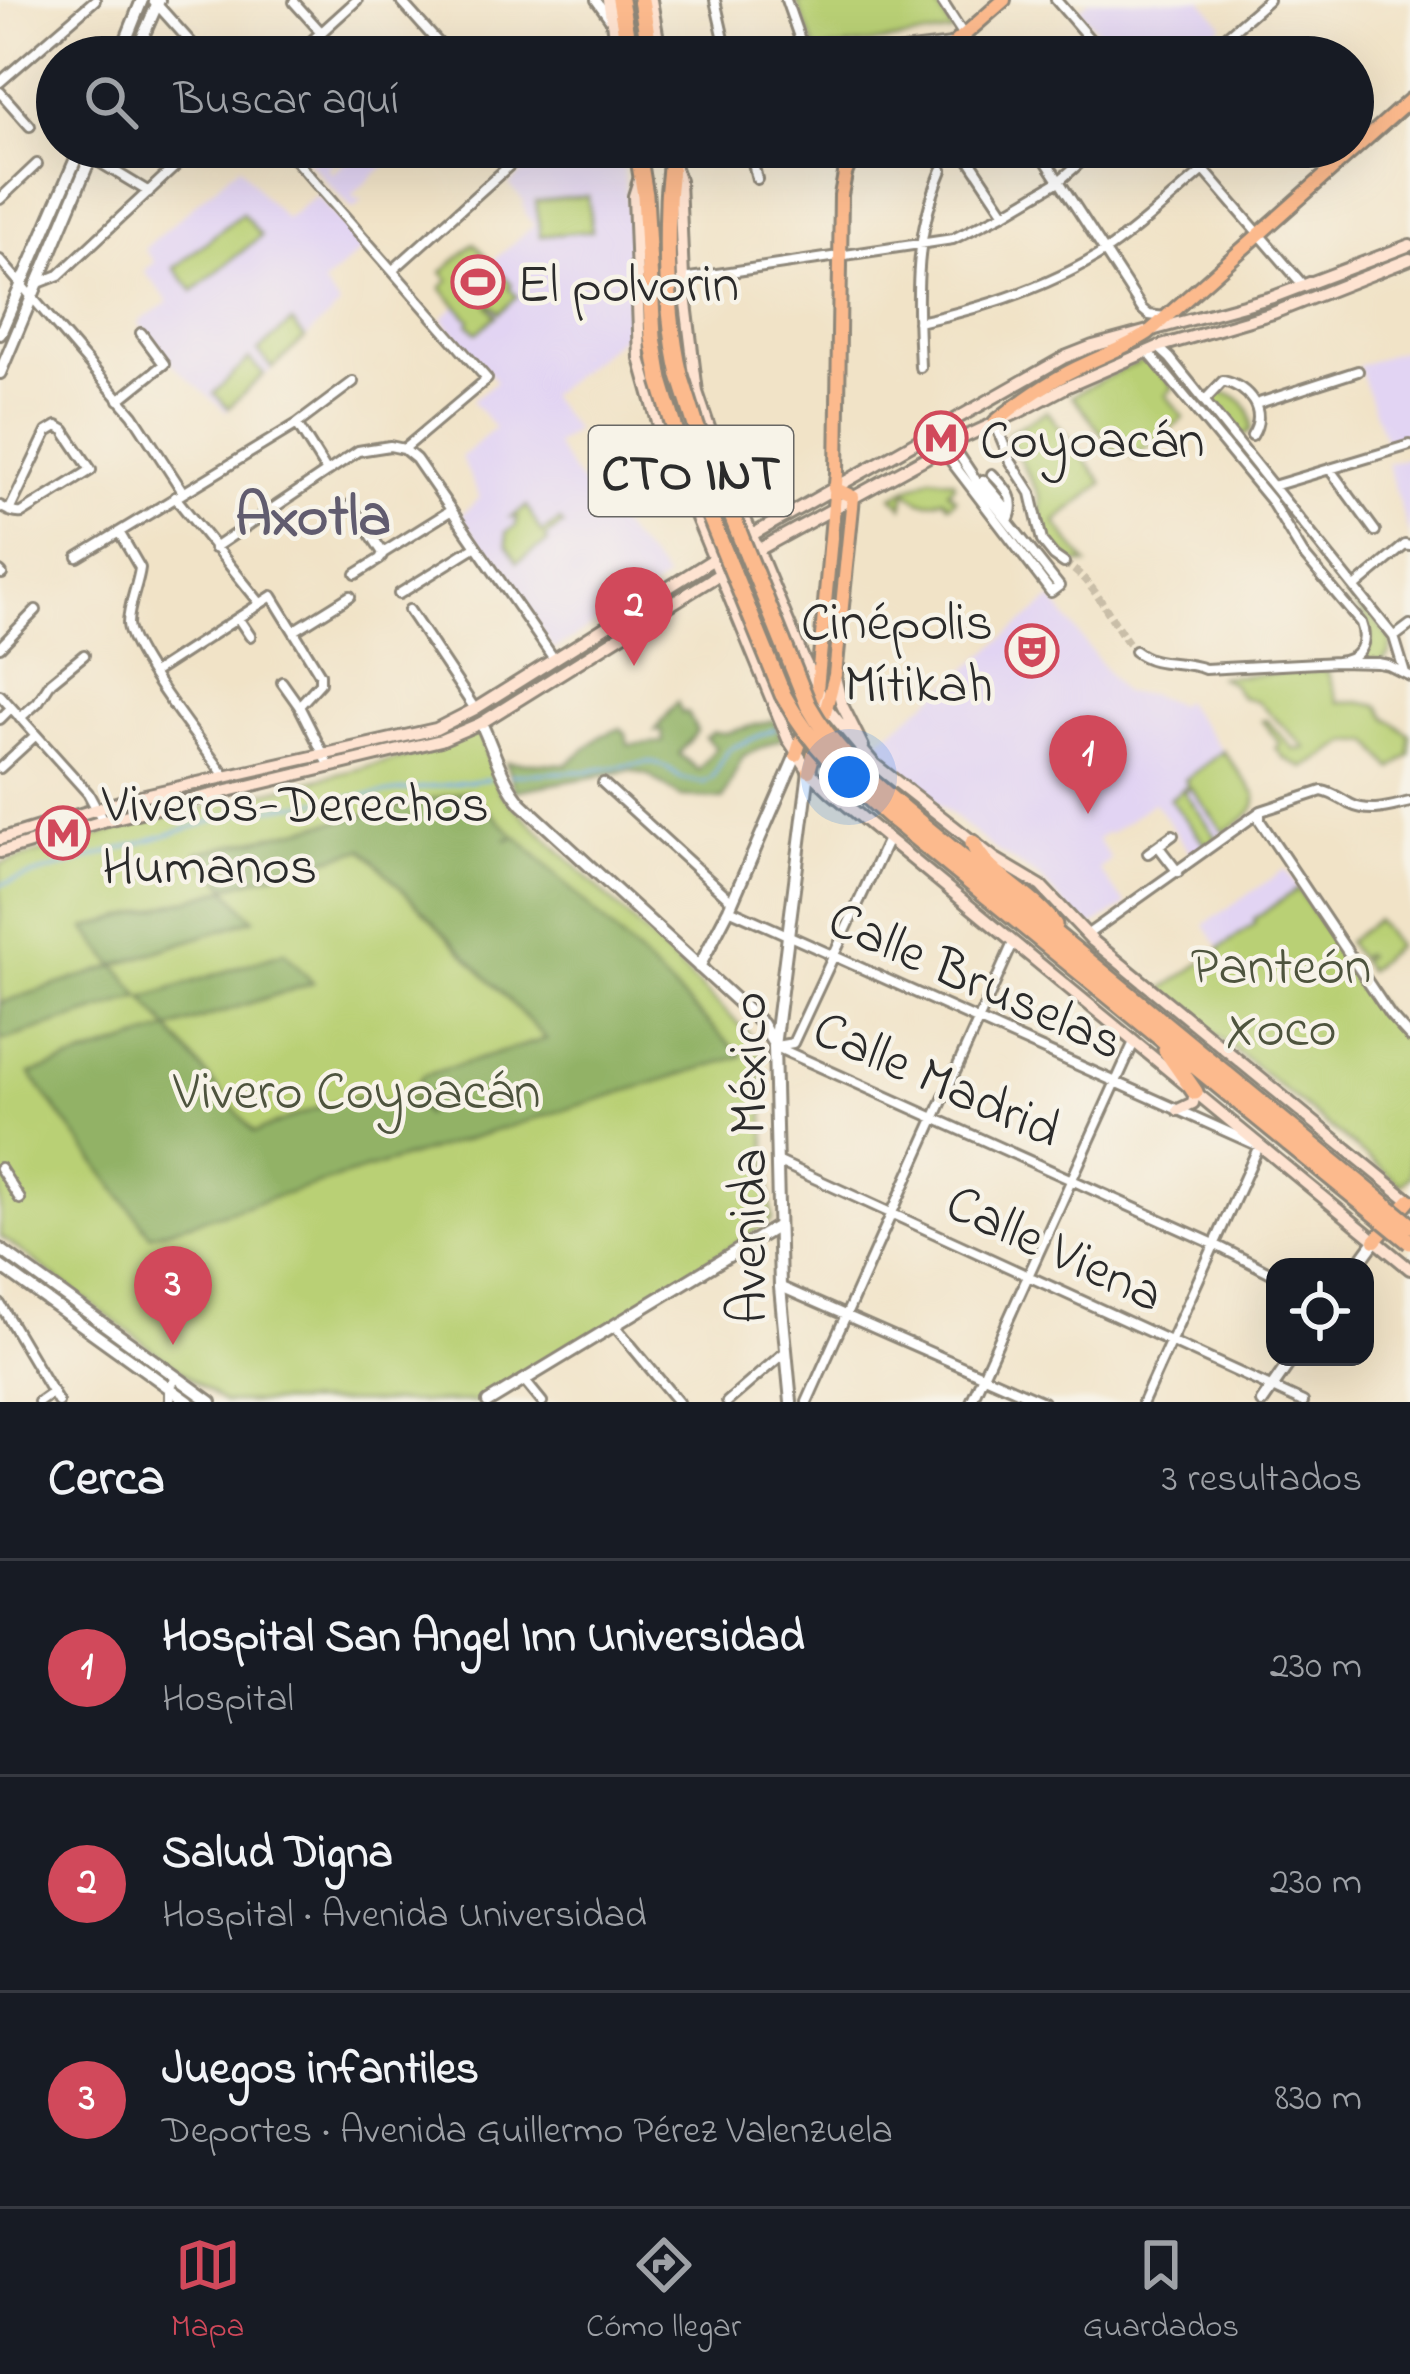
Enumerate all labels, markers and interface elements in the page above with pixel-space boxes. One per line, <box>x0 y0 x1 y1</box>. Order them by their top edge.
search box <box>36 36 1374 168</box>
icon: search <box>78 69 144 135</box>
text: Buscar aquí <box>174 69 399 135</box>
place label: El polvorin <box>517 249 739 327</box>
sports icon: El polvorin <box>450 254 506 310</box>
place label: Coyoacán <box>980 405 1205 483</box>
metro station icon: Coyoacán <box>913 410 969 466</box>
road number: CTO INT <box>589 426 793 516</box>
district label: Axotla <box>235 476 391 563</box>
pin: 2 <box>595 567 673 666</box>
place label: Cinépolis Mítikah <box>801 587 993 727</box>
theatre icon: Cinépolis Mítikah <box>1004 623 1060 679</box>
pin: 1 <box>1049 715 1127 814</box>
your location <box>819 747 879 807</box>
place label: Viveros-Derechos Humanos <box>101 769 489 909</box>
metro station icon: Viveros-Derechos Humanos <box>35 805 91 861</box>
street label: Calle Bruselas <box>814 884 1135 1083</box>
park label: Panteón Xoco <box>1191 931 1371 1071</box>
street label: Avenida México <box>713 992 791 1324</box>
street label: Calle Madrid <box>799 993 1072 1172</box>
park label: Vivero Coyoacán <box>172 1056 541 1134</box>
street label: Calle Viena <box>932 1167 1175 1336</box>
pin: 3 <box>134 1246 212 1345</box>
map controls <box>1266 1258 1374 1366</box>
button: locate <box>1266 1258 1374 1366</box>
text: Cerca <box>48 1443 165 1518</box>
text: 3 resultados <box>1162 1452 1362 1509</box>
text: Hospital San Angel Inn Universidad <box>162 1606 805 1672</box>
text: 1 <box>81 1639 93 1696</box>
text: 230 m <box>1270 1639 1362 1696</box>
text: Hospital <box>162 1672 294 1729</box>
text: Salud Digna <box>162 1822 393 1888</box>
text: 2 <box>77 1855 97 1912</box>
text: 230 m <box>1270 1855 1362 1912</box>
text: Hospital · Avenida Universidad <box>162 1888 647 1945</box>
text: Juegos infantiles <box>162 2038 479 2104</box>
text: 3 <box>79 2071 95 2128</box>
text: 830 m <box>1274 2071 1362 2128</box>
text: Deportes · Avenida Guillermo Pérez Valenzuela <box>162 2104 893 2161</box>
tab: Mapa <box>171 2232 244 2352</box>
tab: Cómo llegar <box>586 2232 741 2352</box>
tab: Guardados <box>1083 2232 1239 2352</box>

